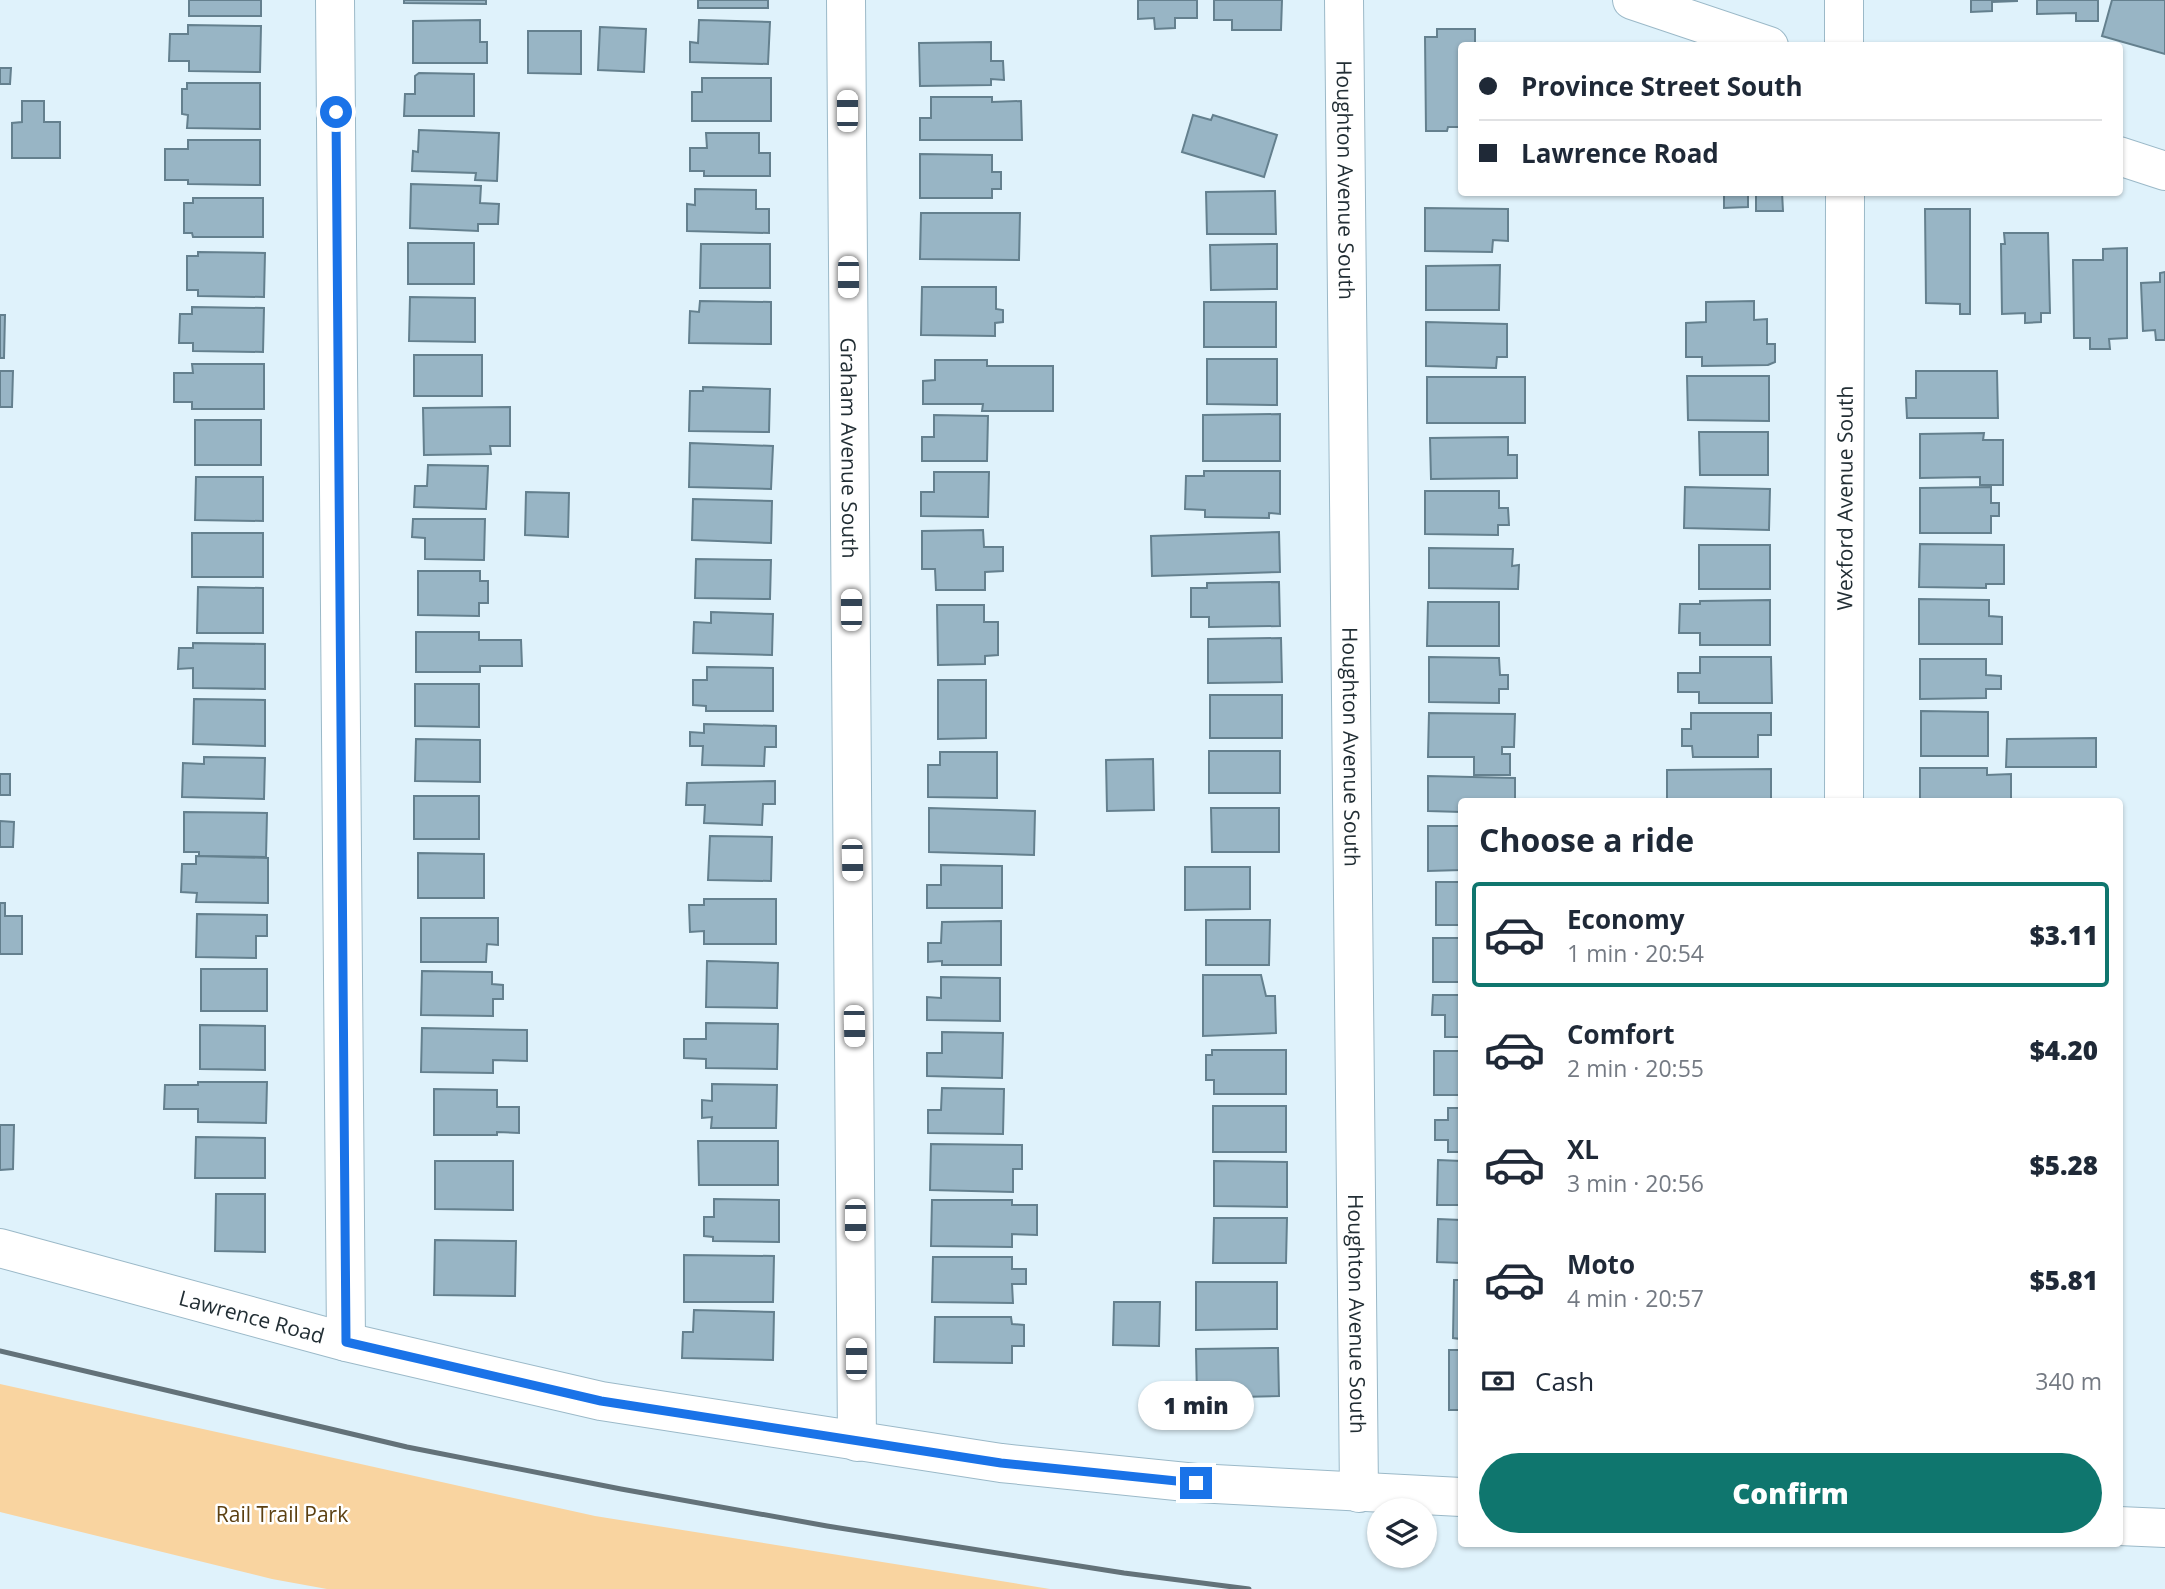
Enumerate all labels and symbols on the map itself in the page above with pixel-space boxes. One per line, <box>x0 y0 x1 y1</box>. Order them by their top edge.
street label: Houghton Avenue South <box>1331 60 1361 300</box>
car <box>837 90 858 132</box>
route start <box>320 96 352 128</box>
car <box>838 256 859 298</box>
street label: Graham Avenue South <box>835 337 864 559</box>
street label: Wexford Avenue South <box>1830 386 1859 610</box>
car <box>841 589 862 631</box>
street label: Houghton Avenue South <box>1336 627 1367 867</box>
car <box>842 839 863 881</box>
car <box>844 1005 865 1047</box>
street label: Houghton Avenue South <box>1342 1194 1372 1434</box>
car <box>845 1199 866 1241</box>
street label: Lawrence Road <box>176 1283 328 1350</box>
car <box>846 1338 867 1380</box>
callout: 1 min <box>1138 1382 1254 1430</box>
route end <box>1180 1467 1212 1499</box>
park label: Rail Trail Park <box>216 1500 348 1528</box>

